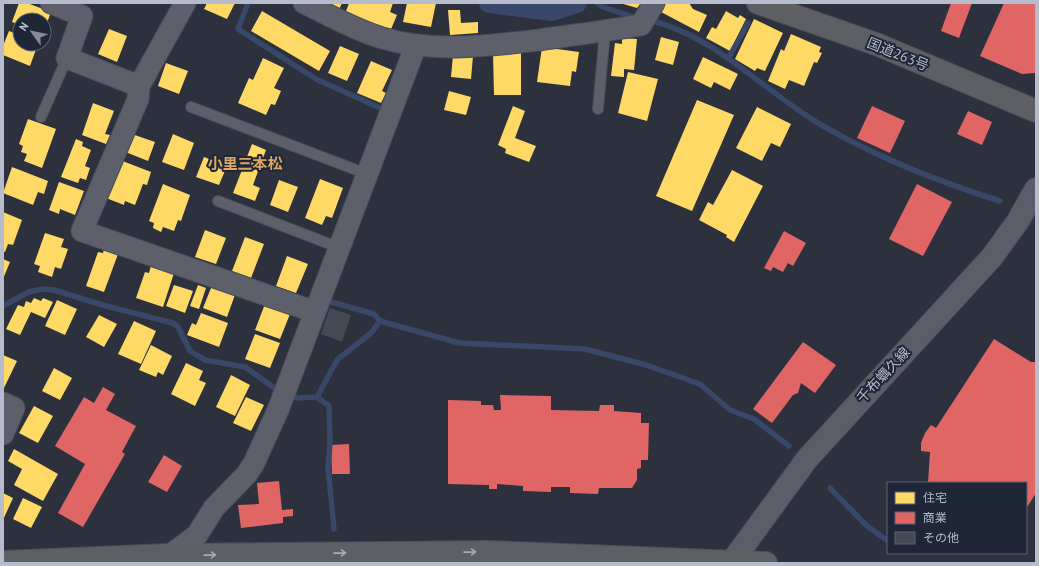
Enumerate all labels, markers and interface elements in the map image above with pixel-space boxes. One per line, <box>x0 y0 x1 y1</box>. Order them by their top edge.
north arrow <box>12 12 52 52</box>
text: N <box>16 20 31 33</box>
street label: 国道263号 <box>865 34 931 74</box>
district label: 小里三本松 <box>207 154 283 173</box>
street label: 千布蠣久線 <box>853 343 913 407</box>
legend <box>887 482 1027 554</box>
text: 住宅 <box>923 490 947 505</box>
text: 商業 <box>923 510 947 525</box>
text: その他 <box>923 530 959 545</box>
one-way arrow <box>463 548 476 556</box>
one-way arrow <box>333 549 346 557</box>
one-way arrow <box>203 551 216 559</box>

